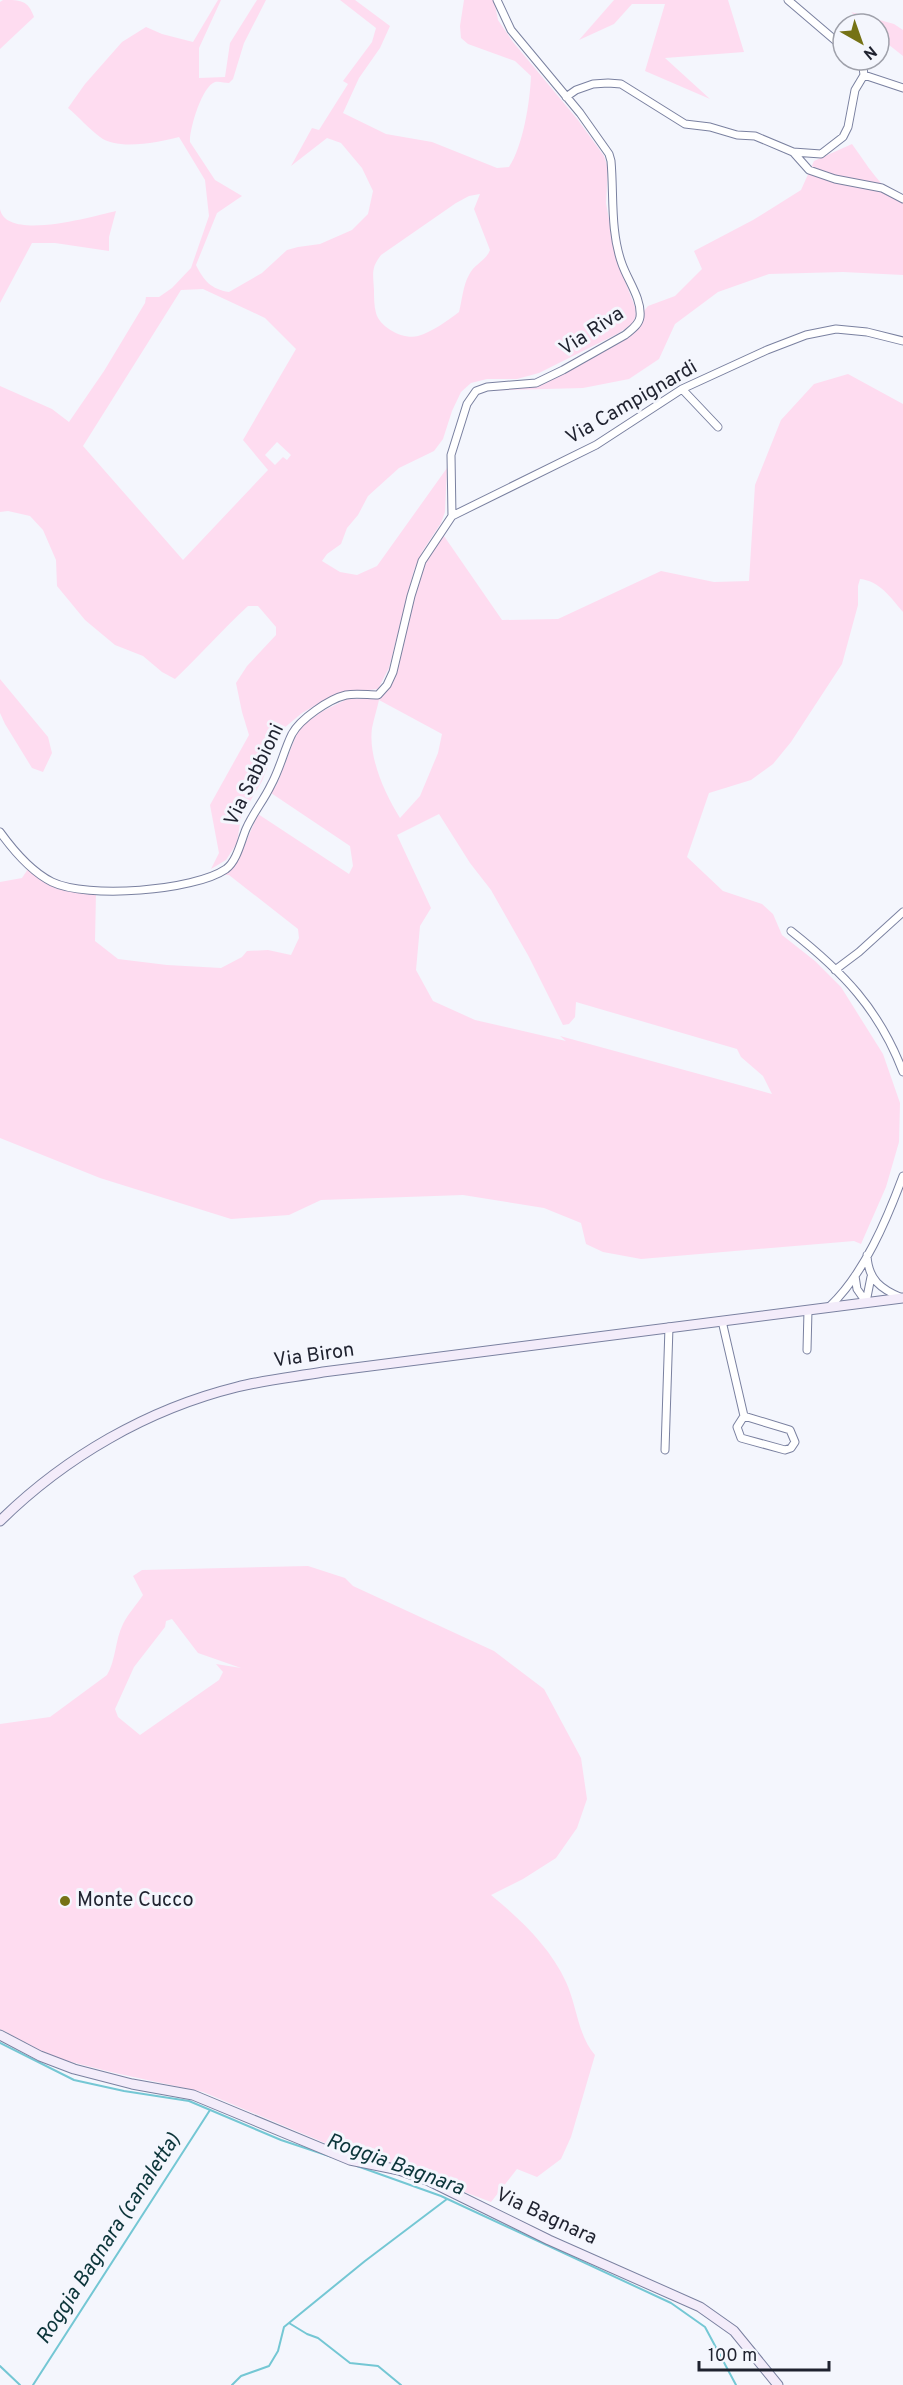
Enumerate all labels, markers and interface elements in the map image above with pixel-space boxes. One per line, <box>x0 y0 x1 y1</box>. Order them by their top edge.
north arrow <box>831 12 891 72</box>
text: N <box>859 41 880 63</box>
street label: Via Riva <box>555 301 629 363</box>
street label: Via Campignardi <box>562 355 702 451</box>
street label: Via Sabbioni <box>219 720 291 830</box>
street label: Via Biron <box>272 1337 356 1375</box>
place label: Monte Cucco <box>77 1888 194 1914</box>
marker: Monte Cucco <box>58 1894 72 1908</box>
water label: Roggia Bagnara (canaletta) <box>31 2128 187 2350</box>
water label: Roggia Bagnara <box>323 2128 468 2202</box>
street label: Via Bagnara <box>491 2182 601 2252</box>
scale bar <box>699 2334 830 2372</box>
text: 100 m <box>708 2345 757 2368</box>

